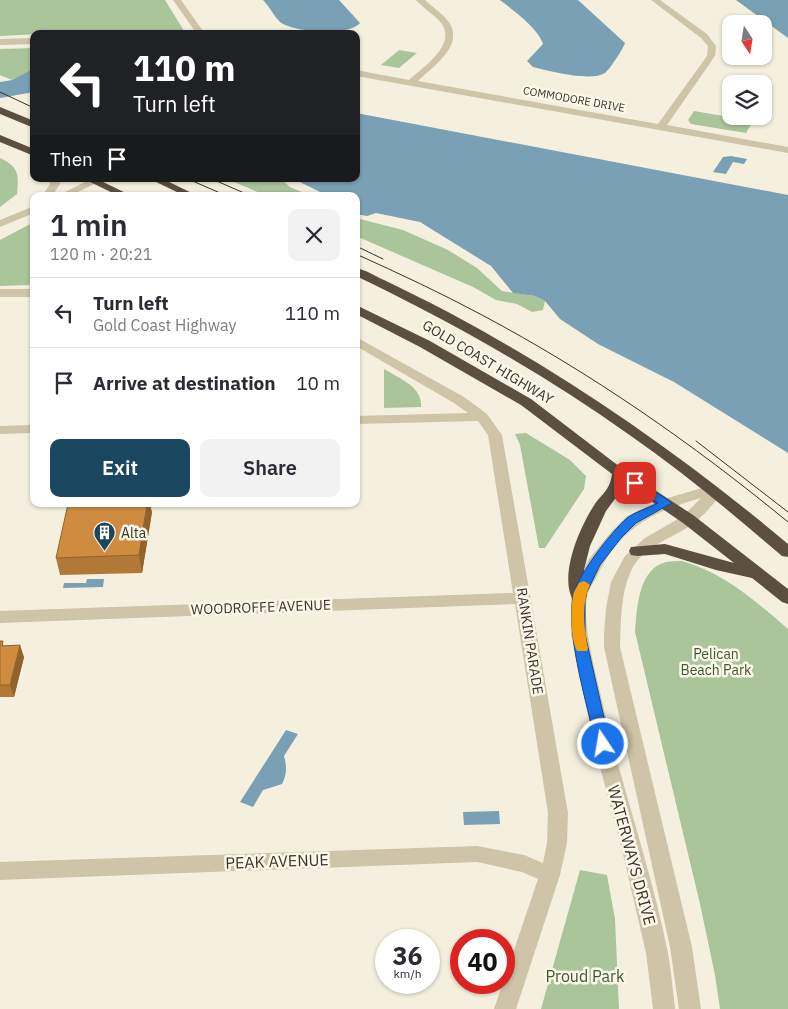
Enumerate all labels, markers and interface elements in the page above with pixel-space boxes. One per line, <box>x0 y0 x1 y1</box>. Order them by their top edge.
north arrow <box>722 15 772 65</box>
map controls <box>722 15 772 125</box>
text: 110 m <box>133 45 236 91</box>
icon: left <box>50 50 115 115</box>
button: layers <box>722 75 772 125</box>
street label: COMMODORE DRIVE <box>522 83 626 115</box>
text: Turn left <box>133 89 216 118</box>
icon: arrive <box>103 145 131 173</box>
text: Then <box>50 147 93 171</box>
text: 1 min <box>50 205 128 244</box>
button: close <box>288 209 340 261</box>
text: 120 m · 20:21 <box>50 244 152 264</box>
text: Turn left <box>93 291 169 315</box>
icon: left <box>50 299 78 327</box>
text: 110 m <box>285 301 340 325</box>
text: Gold Coast Highway <box>93 315 236 335</box>
street label: GOLD COAST HIGHWAY <box>419 316 557 409</box>
icon: arrive <box>50 369 78 397</box>
text: Arrive at destination <box>93 371 276 395</box>
text: 10 m <box>296 371 340 395</box>
button: Exit <box>50 439 190 497</box>
button: Share <box>200 439 340 497</box>
pin <box>614 462 656 504</box>
icon: arrive <box>621 469 649 497</box>
building icon: Alta <box>93 521 117 552</box>
place label: Alta <box>121 524 147 542</box>
street label: RANKIN PARADE <box>513 586 547 696</box>
street label: WOODROFFE AVENUE <box>191 596 331 618</box>
park label: Pelican Beach Park <box>681 645 752 679</box>
position arrow <box>576 717 628 769</box>
street label: WATERWAYS DRIVE <box>604 783 660 927</box>
street label: PEAK AVENUE <box>225 849 329 873</box>
speed limit sign: 40 <box>450 929 515 994</box>
text: 36 <box>392 939 423 972</box>
text: km/h <box>393 966 422 981</box>
park label: Proud Park <box>546 966 625 986</box>

